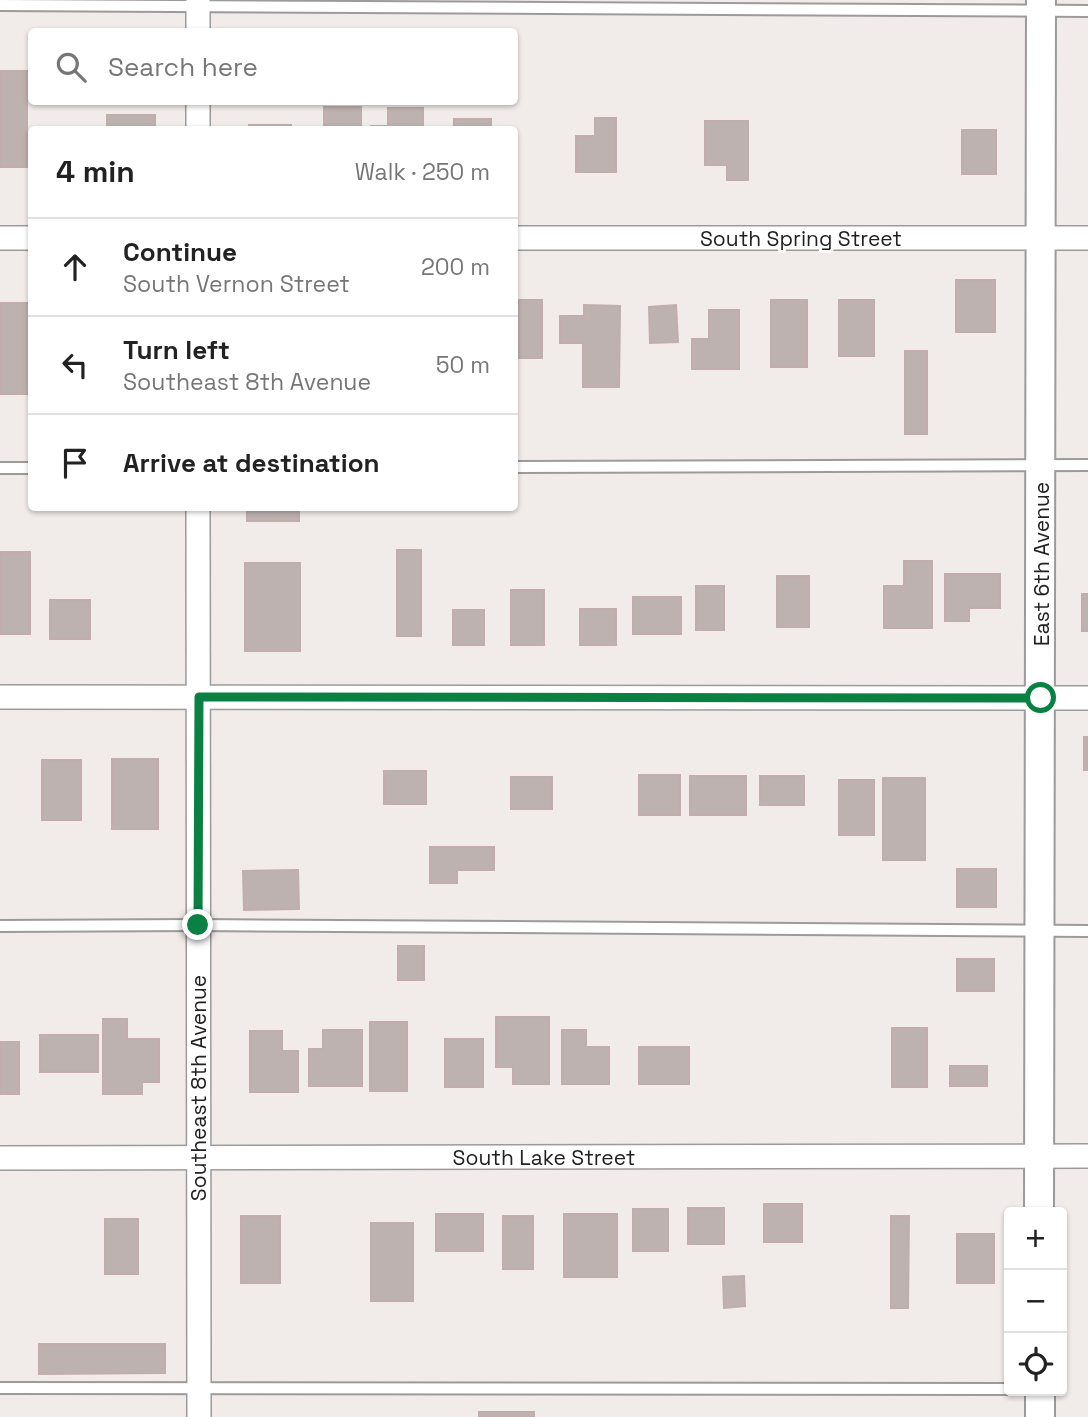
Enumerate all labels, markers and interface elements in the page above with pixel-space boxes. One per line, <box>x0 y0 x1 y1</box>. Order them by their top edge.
search box <box>28 28 518 105</box>
icon: search <box>52 48 90 86</box>
text: Search here <box>108 50 258 84</box>
text: 4 min <box>56 152 135 191</box>
text: Walk · 250 m <box>355 157 490 187</box>
street label: South Spring Street <box>700 225 902 252</box>
text: Continue <box>123 235 237 269</box>
icon: ahead <box>56 248 94 286</box>
text: 200 m <box>421 252 490 282</box>
text: South Vernon Street <box>123 269 350 299</box>
text: Turn left <box>123 333 230 367</box>
icon: left <box>56 346 94 384</box>
text: 50 m <box>436 350 490 380</box>
text: Southeast 8th Avenue <box>123 367 371 397</box>
icon: arrive <box>56 444 94 482</box>
text: Arrive at destination <box>123 446 380 480</box>
street label: East 6th Avenue <box>1028 482 1055 646</box>
route start <box>1025 682 1056 713</box>
route end <box>182 909 213 940</box>
street label: Southeast 8th Avenue <box>185 975 212 1201</box>
street label: South Lake Street <box>453 1144 635 1171</box>
map controls <box>1004 1207 1067 1396</box>
button: + <box>1004 1207 1067 1270</box>
button: − <box>1004 1270 1067 1333</box>
button: locate <box>1004 1333 1067 1396</box>

